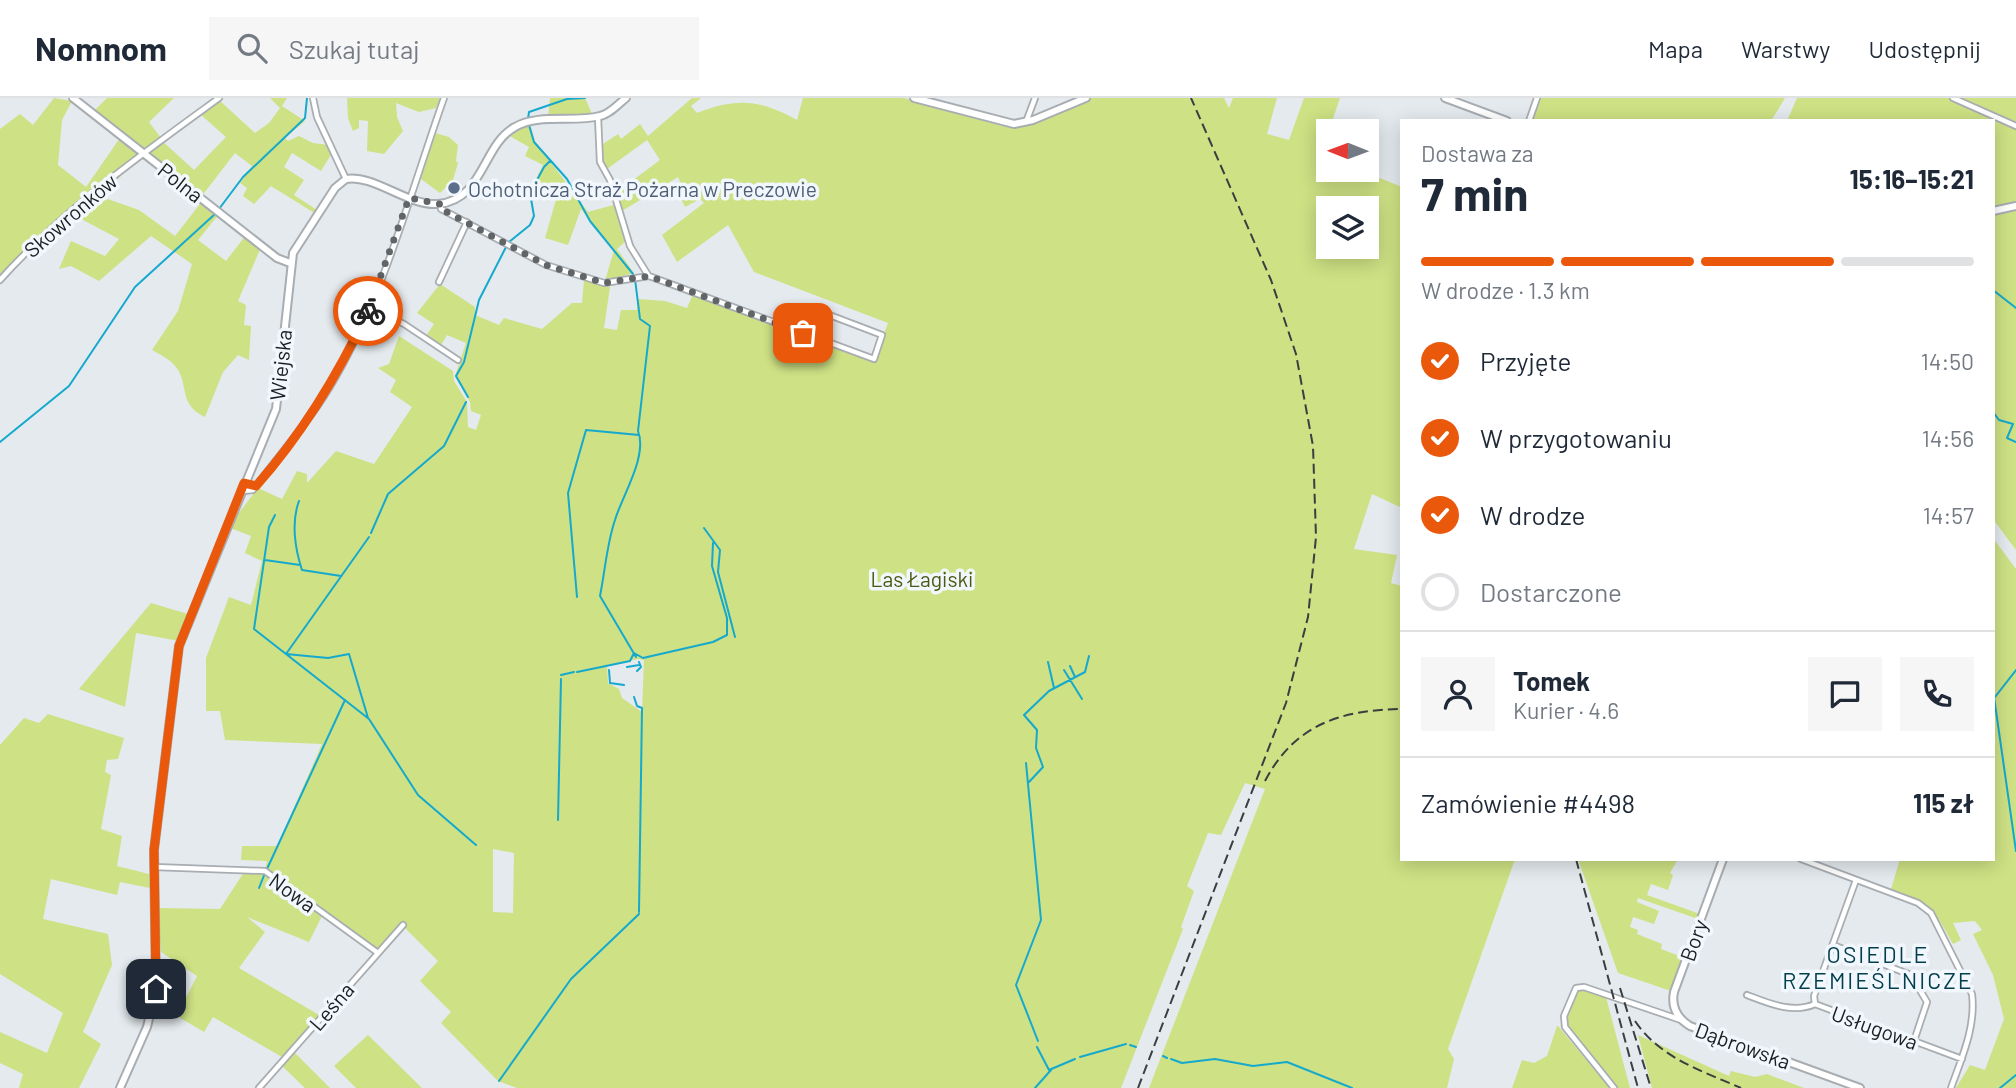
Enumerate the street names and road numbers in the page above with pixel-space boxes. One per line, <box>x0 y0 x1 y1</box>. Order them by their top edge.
street label: Polna <box>153 157 209 207</box>
street label: Skowronków <box>18 168 122 262</box>
street label: Wiejska <box>264 328 296 402</box>
street label: Nowa <box>265 867 321 917</box>
street label: Bory <box>1674 915 1712 964</box>
street label: Leśna <box>303 977 359 1035</box>
street label: Usługowa <box>1828 1000 1922 1054</box>
street label: Dąbrowska <box>1692 1016 1794 1074</box>

